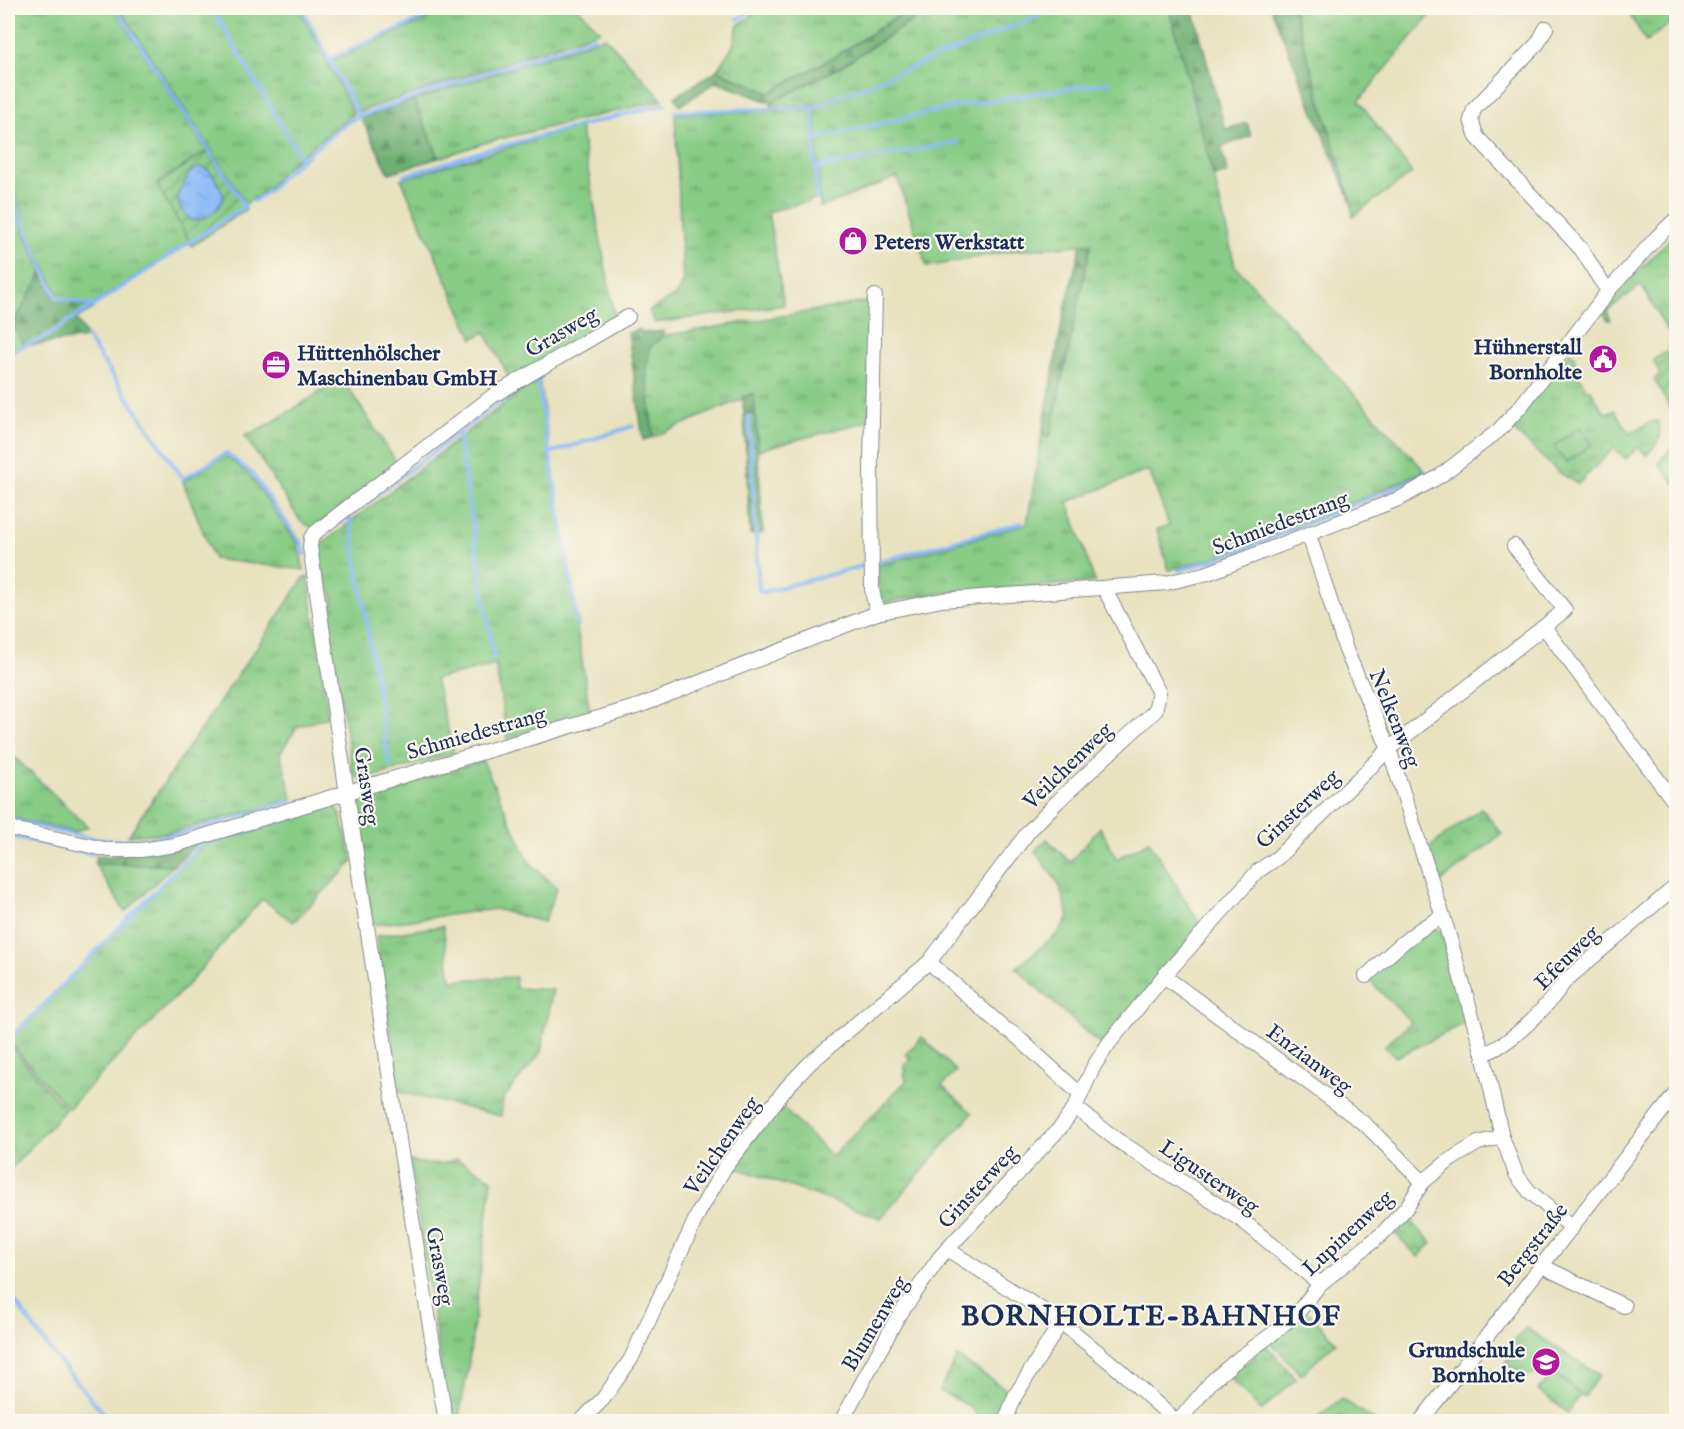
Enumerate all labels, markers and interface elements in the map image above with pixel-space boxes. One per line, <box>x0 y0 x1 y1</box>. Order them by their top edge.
shop icon: Peters Werkstatt <box>837 225 869 257</box>
place label: Peters Werkstatt <box>874 229 1025 257</box>
street label: Grasweg <box>521 300 604 365</box>
place label: Hühnerstall Bornholte <box>1474 334 1583 387</box>
place label: Hüttenhölscher Maschinenbau GmbH <box>297 340 498 393</box>
public building icon: Hühnerstall Bornholte <box>1587 343 1619 375</box>
office icon: Hüttenhölscher Maschinenbau GmbH <box>260 349 292 381</box>
street label: Schmiedestrang <box>1209 485 1354 563</box>
street label: Nelkenweg <box>1362 665 1427 773</box>
street label: Schmiedestrang <box>404 700 550 767</box>
street label: Veilchenweg <box>1017 716 1120 817</box>
street label: Grasweg <box>347 745 386 828</box>
street label: Ginsterweg <box>1250 763 1347 855</box>
street label: Efeuweg <box>1529 919 1607 997</box>
street label: Enzianweg <box>1260 1018 1358 1102</box>
street label: Veilchenweg <box>678 1090 767 1202</box>
street label: Ligusterweg <box>1153 1134 1265 1222</box>
street label: Ginsterweg <box>932 1139 1025 1235</box>
street label: Lupinenweg <box>1297 1183 1401 1283</box>
street label: Bergstraße <box>1492 1198 1575 1293</box>
street label: Grasweg <box>418 1225 460 1309</box>
street label: Blumenweg <box>836 1270 916 1377</box>
district label: BORNHOLTE-BAHNHOF <box>961 1300 1341 1335</box>
place label: Grundschule Bornholte <box>1408 1337 1525 1390</box>
school or university icon: Grundschule Bornholte <box>1530 1346 1562 1378</box>

